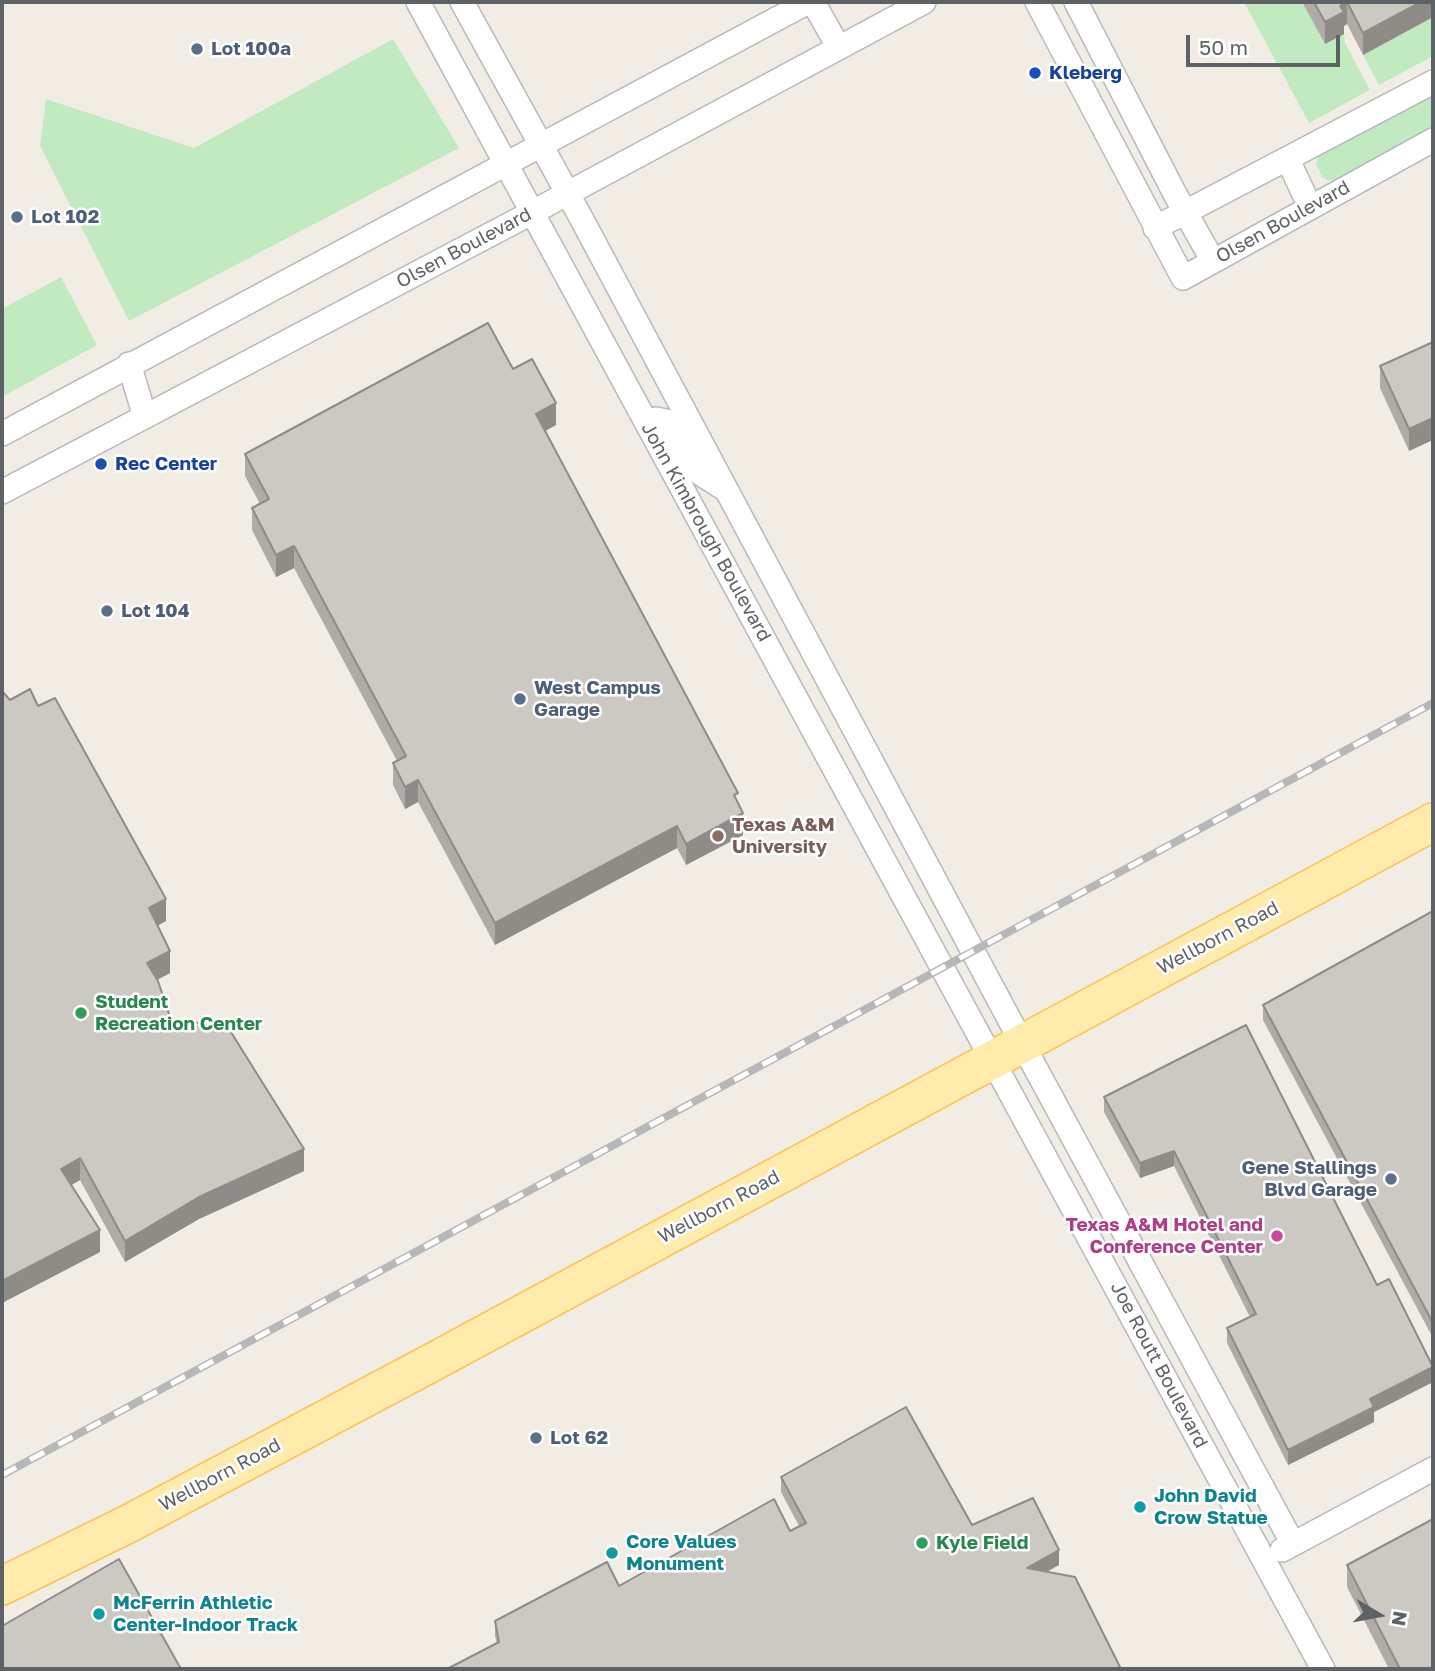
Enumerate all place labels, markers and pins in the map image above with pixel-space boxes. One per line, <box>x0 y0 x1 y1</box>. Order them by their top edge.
place label: Lot 100a <box>211 38 291 60</box>
marker: Lot 100a <box>189 41 205 57</box>
place label: Kleberg <box>1049 62 1122 84</box>
marker: Kleberg <box>1027 65 1043 81</box>
place label: Lot 102 <box>31 206 99 228</box>
marker: Lot 102 <box>9 209 25 225</box>
place label: Rec Center <box>115 453 217 475</box>
marker: Rec Center <box>93 456 109 472</box>
place label: Lot 104 <box>121 600 190 622</box>
marker: Lot 104 <box>99 603 115 619</box>
place label: West Campus Garage <box>534 677 661 721</box>
marker: West Campus Garage <box>512 691 528 707</box>
place label: Texas A&M University <box>732 814 835 858</box>
marker: Texas A&M University <box>710 828 726 844</box>
place label: Student Recreation Center <box>95 991 262 1035</box>
marker: Student Recreation Center <box>73 1005 89 1021</box>
place label: Gene Stallings Blvd Garage <box>1241 1157 1377 1201</box>
marker: Gene Stallings Blvd Garage <box>1383 1171 1399 1187</box>
place label: Texas A&M Hotel and Conference Center <box>1066 1214 1263 1258</box>
marker: Texas A&M Hotel and Conference Center <box>1269 1228 1285 1244</box>
place label: Lot 62 <box>550 1427 608 1449</box>
marker: Lot 62 <box>528 1430 544 1446</box>
place label: John David Crow Statue <box>1154 1485 1268 1529</box>
marker: John David Crow Statue <box>1132 1499 1148 1515</box>
place label: Core Values Monument <box>626 1531 737 1575</box>
place label: Kyle Field <box>936 1532 1028 1554</box>
marker: Kyle Field <box>914 1535 930 1551</box>
marker: Core Values Monument <box>604 1545 620 1561</box>
place label: McFerrin Athletic Center-Indoor Track <box>113 1592 298 1636</box>
marker: McFerrin Athletic Center-Indoor Track <box>91 1606 107 1622</box>

